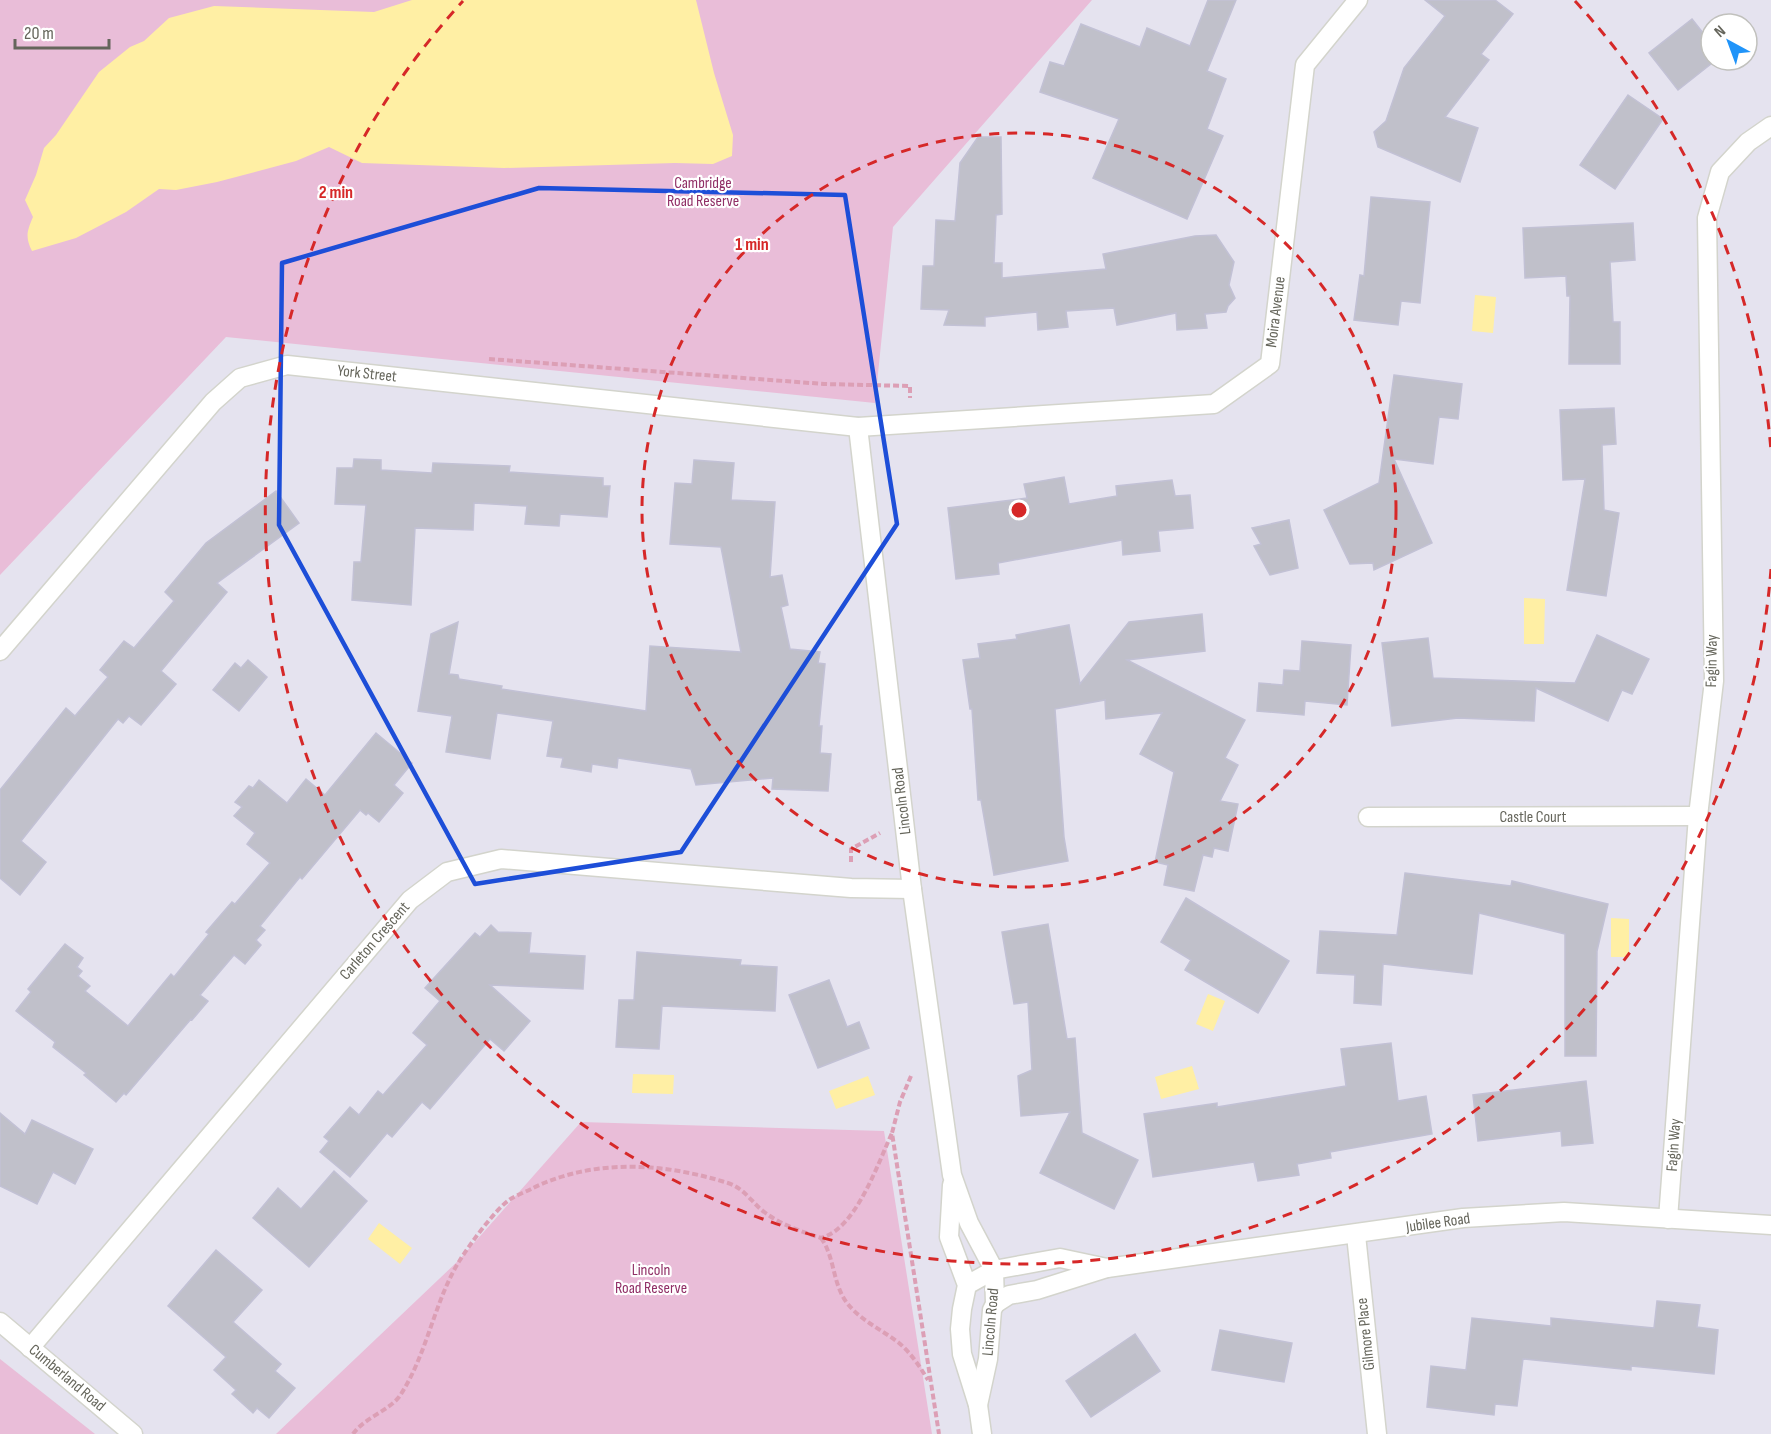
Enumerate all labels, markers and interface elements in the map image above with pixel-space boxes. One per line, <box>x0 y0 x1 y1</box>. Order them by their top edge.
scale bar <box>15 12 110 50</box>
north arrow <box>1699 12 1759 72</box>
text: N <box>1711 22 1730 42</box>
text: 20 m <box>24 23 54 44</box>
park label: Cambridge Road Reserve <box>667 174 739 211</box>
text: 2 min <box>319 182 353 203</box>
text: 1 min <box>735 234 769 255</box>
street label: Moira Avenue <box>1262 275 1290 349</box>
street label: York Street <box>336 361 398 387</box>
centre of rings <box>1009 500 1029 520</box>
street label: Fagin Way <box>1702 634 1722 688</box>
street label: Lincoln Road <box>888 766 916 836</box>
street label: Castle Court <box>1500 808 1567 827</box>
street label: Carleton Crescent <box>336 898 414 984</box>
street label: Fagin Way <box>1663 1118 1685 1172</box>
street label: Jubilee Road <box>1404 1209 1471 1237</box>
park label: Lincoln Road Reserve <box>615 1261 687 1298</box>
street label: Lincoln Road <box>979 1287 1003 1357</box>
street label: Gilmore Place <box>1353 1297 1379 1371</box>
street label: Cumberland Road <box>25 1340 109 1416</box>

